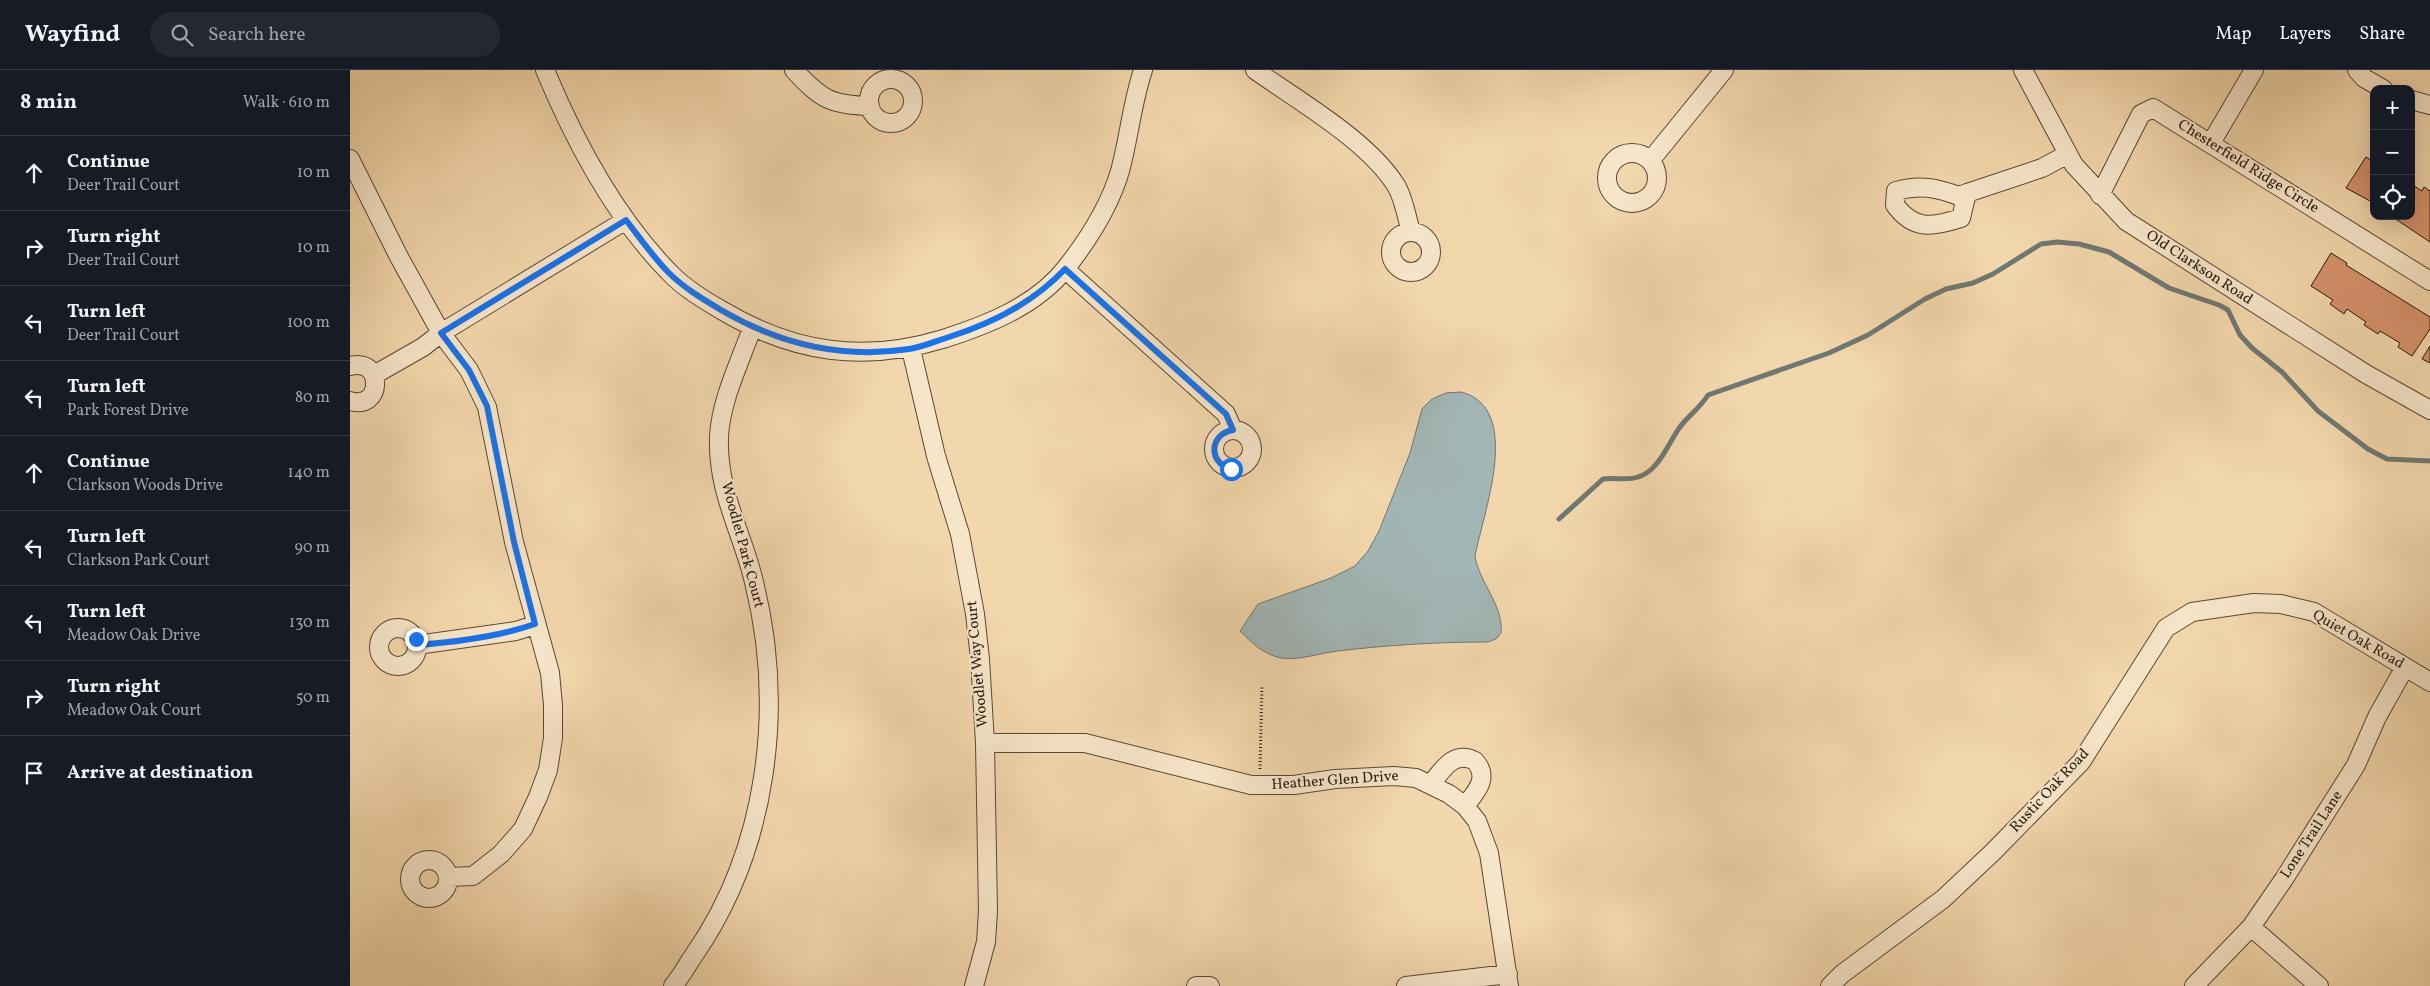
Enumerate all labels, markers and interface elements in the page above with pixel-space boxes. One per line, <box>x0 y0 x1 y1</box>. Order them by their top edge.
search box <box>150 12 500 57</box>
text: Wayfind <box>25 18 120 52</box>
icon: search <box>168 21 196 49</box>
text: Search here <box>208 22 305 48</box>
text: Map <box>2215 22 2251 47</box>
text: Layers <box>2279 22 2331 47</box>
text: Share <box>2359 22 2405 47</box>
map controls <box>2370 85 2415 220</box>
button: + <box>2370 85 2415 130</box>
text: 8 min <box>20 88 77 117</box>
text: Walk · 610 m <box>243 92 330 114</box>
street label: Chesterfield Ridge Circle <box>2173 115 2323 219</box>
button: − <box>2370 130 2415 175</box>
text: Continue <box>67 149 150 175</box>
icon: ahead <box>20 159 48 187</box>
text: 10 m <box>297 162 330 184</box>
text: Deer Trail Court <box>67 175 180 197</box>
button: locate <box>2370 175 2415 220</box>
text: Turn right <box>67 224 160 250</box>
street label: Old Clarkson Road <box>2142 226 2256 310</box>
icon: right <box>20 234 48 262</box>
text: 10 m <box>297 237 330 259</box>
text: Deer Trail Court <box>67 250 180 272</box>
text: Turn left <box>67 299 146 325</box>
icon: left <box>20 309 48 337</box>
text: 100 m <box>287 312 330 334</box>
text: Deer Trail Court <box>67 325 180 347</box>
text: Turn left <box>67 374 146 400</box>
icon: left <box>20 384 48 412</box>
text: 80 m <box>295 387 330 409</box>
text: Park Forest Drive <box>67 400 189 422</box>
text: Continue <box>67 449 150 475</box>
route start <box>1220 458 1243 481</box>
icon: ahead <box>20 459 48 487</box>
text: 140 m <box>288 462 330 484</box>
text: Clarkson Woods Drive <box>67 475 223 497</box>
street label: Woodlet Park Court <box>715 480 769 610</box>
text: Turn left <box>67 524 146 550</box>
icon: left <box>20 534 48 562</box>
text: 90 m <box>294 537 330 559</box>
text: Clarkson Park Court <box>67 550 210 572</box>
text: Turn left <box>67 599 146 625</box>
street label: Woodlet Way Court <box>962 600 994 728</box>
street label: Quiet Oak Road <box>2308 605 2408 675</box>
icon: left <box>20 609 48 637</box>
text: 130 m <box>289 612 330 634</box>
text: Meadow Oak Drive <box>67 625 200 647</box>
route end <box>405 628 428 651</box>
text: Turn right <box>67 674 160 700</box>
icon: right <box>20 684 48 712</box>
text: 50 m <box>296 687 330 709</box>
text: Meadow Oak Court <box>67 700 202 722</box>
street label: Rustic Oak Road <box>2005 744 2095 838</box>
icon: arrive <box>20 759 48 787</box>
text: Arrive at destination <box>67 760 253 786</box>
street label: Heather Glen Drive <box>1271 766 1399 796</box>
street label: Lone Trail Lane <box>2276 787 2348 883</box>

